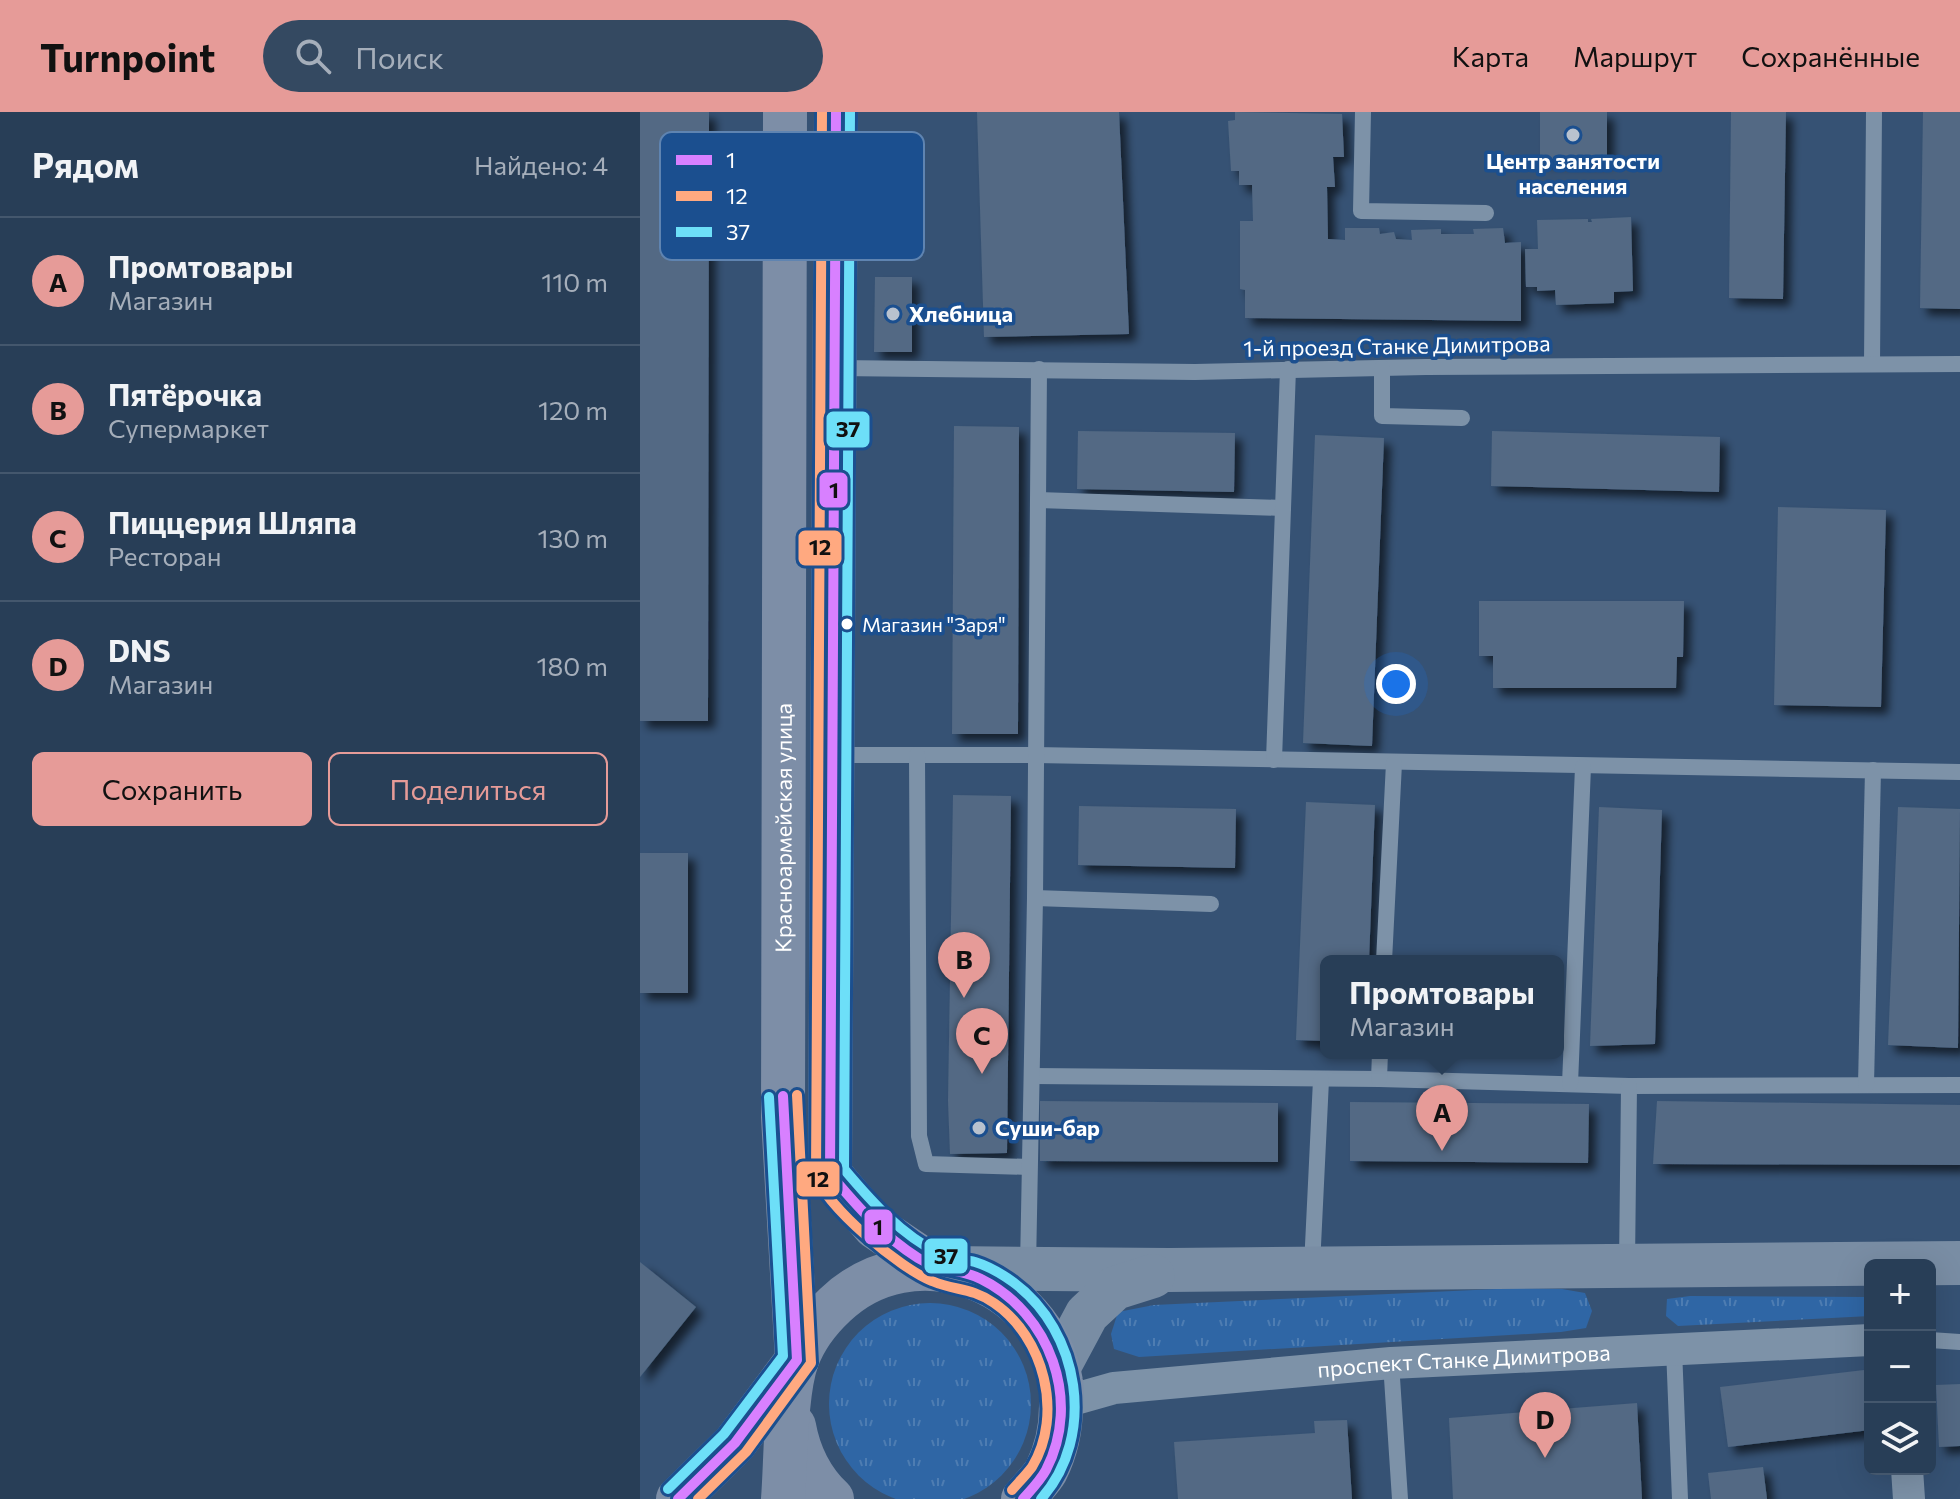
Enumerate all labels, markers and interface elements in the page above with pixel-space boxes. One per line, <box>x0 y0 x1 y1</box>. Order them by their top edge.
search box <box>263 20 823 92</box>
text: Turnpoint <box>40 33 215 80</box>
icon: search <box>291 34 335 78</box>
text: Поиск <box>355 38 444 75</box>
text: Карта <box>1452 39 1529 73</box>
text: Маршрут <box>1573 39 1697 73</box>
text: Сохранённые <box>1741 39 1920 73</box>
marker: Центр занятости населения <box>1564 126 1582 144</box>
legend <box>660 132 924 260</box>
text: Рядом <box>32 143 139 185</box>
text: 1 <box>726 146 735 173</box>
place label: Центр занятости населения <box>1486 147 1660 199</box>
text: Найдено: 4 <box>474 149 608 180</box>
text: 12 <box>726 182 748 209</box>
text: 37 <box>726 218 750 245</box>
text: Промтовары <box>108 247 293 284</box>
text: A <box>49 266 67 297</box>
text: 110 m <box>541 266 608 297</box>
text: Магазин <box>108 284 213 315</box>
place label: Хлебница <box>909 300 1013 327</box>
marker: Хлебница <box>884 305 902 323</box>
street label: 1-й проезд Станке Димитрова <box>1243 329 1551 362</box>
text: Пятёрочка <box>108 375 262 412</box>
text: B <box>49 394 67 425</box>
text: 120 m <box>538 394 608 425</box>
line badge: 37 <box>825 410 871 449</box>
text: Супермаркет <box>108 412 269 443</box>
text: 37 <box>836 415 860 442</box>
line badge: 1 <box>818 471 849 509</box>
text: 1 <box>829 476 839 503</box>
text: Пиццерия Шляпа <box>108 503 357 540</box>
text: C <box>49 522 67 553</box>
text: 130 m <box>537 522 608 553</box>
line badge: 12 <box>797 529 843 567</box>
text: 12 <box>809 533 831 560</box>
text: Ресторан <box>108 540 222 571</box>
place label: Магазин "Заря" <box>862 612 1006 636</box>
marker: Магазин "Заря" <box>839 616 855 632</box>
text: DNS <box>108 631 171 668</box>
text: D <box>48 650 68 681</box>
text: 180 m <box>536 650 608 681</box>
your location <box>1376 664 1416 704</box>
text: Магазин <box>108 668 213 699</box>
street label: Красноармейская улица <box>769 703 797 953</box>
button: Сохранить <box>32 752 312 826</box>
button: Поделиться <box>328 752 608 826</box>
pin: B <box>938 932 990 998</box>
popup <box>1320 955 1564 1059</box>
text: Промтовары <box>1349 973 1535 1010</box>
pin: C <box>956 1008 1008 1074</box>
text: Магазин <box>1349 1010 1455 1041</box>
pin: A <box>1416 1085 1468 1151</box>
place label: Суши-бар <box>995 1114 1100 1141</box>
marker: Суши-бар <box>970 1119 988 1137</box>
line badge: 12 <box>795 1160 841 1198</box>
text: 12 <box>807 1165 829 1192</box>
line badge: 1 <box>863 1208 894 1246</box>
text: 1 <box>873 1213 883 1240</box>
line badge: 37 <box>923 1237 969 1275</box>
text: 37 <box>934 1242 958 1269</box>
map controls <box>1864 1259 1936 1475</box>
button: + <box>1864 1259 1936 1331</box>
button: − <box>1864 1331 1936 1403</box>
street label: проспект Станке Димитрова <box>1316 1338 1611 1383</box>
pin: D <box>1519 1392 1571 1458</box>
button: layers <box>1864 1403 1936 1475</box>

